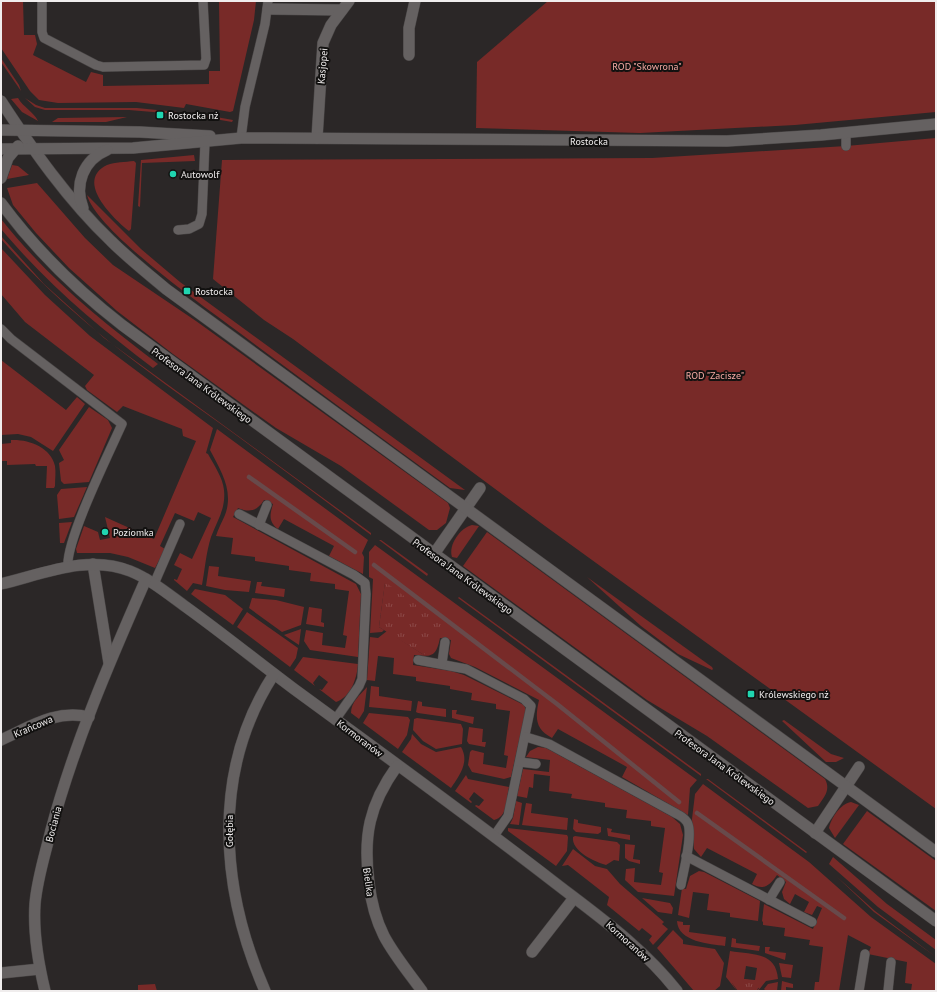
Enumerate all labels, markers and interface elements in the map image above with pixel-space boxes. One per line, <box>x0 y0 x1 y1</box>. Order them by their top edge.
street label: Kasjopei <box>314 47 331 85</box>
park label: ROD "Skowrona" <box>612 60 682 73</box>
place label: Rostocka nż <box>168 109 219 122</box>
marker: Rostocka nż <box>155 110 165 120</box>
street label: Rostocka <box>570 135 608 148</box>
place label: Autowolf <box>181 168 220 181</box>
marker: Autowolf <box>168 169 178 179</box>
place label: Rostocka <box>195 285 233 298</box>
marker: Rostocka <box>182 286 192 296</box>
street label: Profesora Jana Królewskiego <box>149 345 254 426</box>
park label: ROD "Zacisze" <box>686 369 744 382</box>
place label: Poziomka <box>113 526 154 539</box>
marker: Poziomka <box>100 527 110 537</box>
street label: Profesora Jana Królewskiego <box>410 536 515 617</box>
place label: Królewskiego nż <box>759 688 829 701</box>
marker: Królewskiego nż <box>746 689 756 699</box>
street label: Krańcowa <box>12 712 55 741</box>
street label: Kormoranów <box>334 717 386 760</box>
street label: Profesora Jana Królewskiego <box>672 727 777 808</box>
street label: Bociania <box>42 805 64 843</box>
street label: Gołębia <box>223 815 236 847</box>
street label: Bielika <box>360 867 377 897</box>
street label: Kormoranów <box>603 918 653 965</box>

